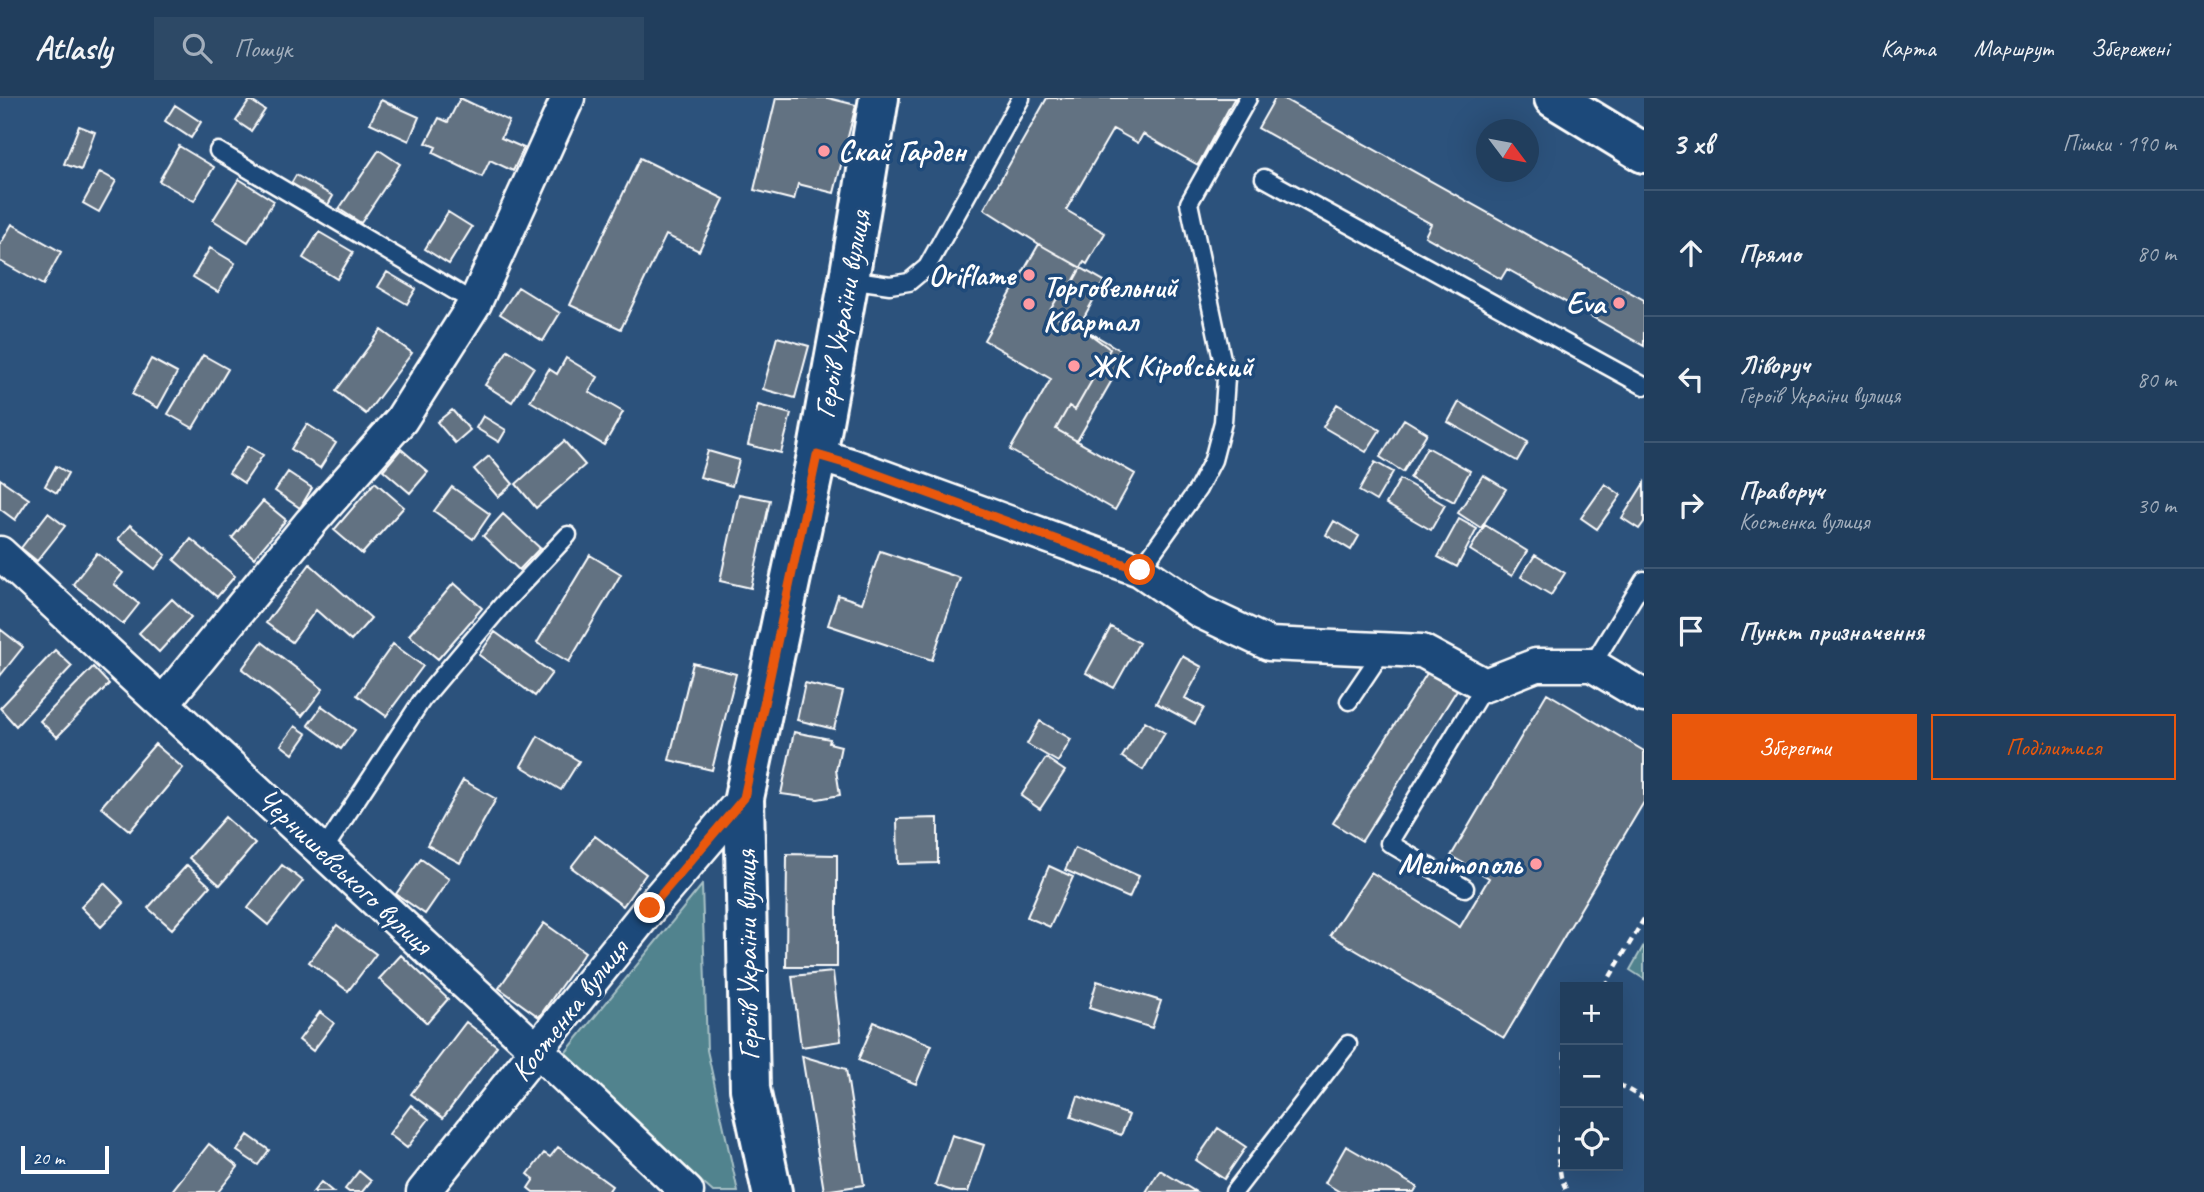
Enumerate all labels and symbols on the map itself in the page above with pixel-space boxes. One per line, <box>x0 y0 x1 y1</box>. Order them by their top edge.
north arrow <box>1476 119 1539 182</box>
place label: Скай Гарден <box>838 132 968 170</box>
marker: Скай Гарден <box>816 143 832 159</box>
street label: Героїв України вулиця <box>805 206 879 421</box>
place label: Oriflame <box>929 256 1017 294</box>
marker: Oriflame <box>1021 267 1037 283</box>
place label: Торговельний Квартал <box>1043 268 1180 340</box>
place label: Eva <box>1566 284 1608 322</box>
marker: Eva <box>1611 295 1627 311</box>
marker: Торговельний Квартал <box>1021 296 1037 312</box>
place label: ЖК Кіровський <box>1088 347 1255 385</box>
marker: ЖК Кіровський <box>1066 358 1082 374</box>
route start <box>1124 554 1155 585</box>
street label: Чернишевського вулиця <box>249 780 443 964</box>
place label: Мелітополь <box>1398 845 1524 883</box>
street label: Героїв України вулиця <box>726 848 768 1061</box>
marker: Мелітополь <box>1528 856 1544 872</box>
route end <box>634 892 665 923</box>
street label: Костенка вулиця <box>502 929 638 1089</box>
scale bar <box>21 1143 108 1175</box>

